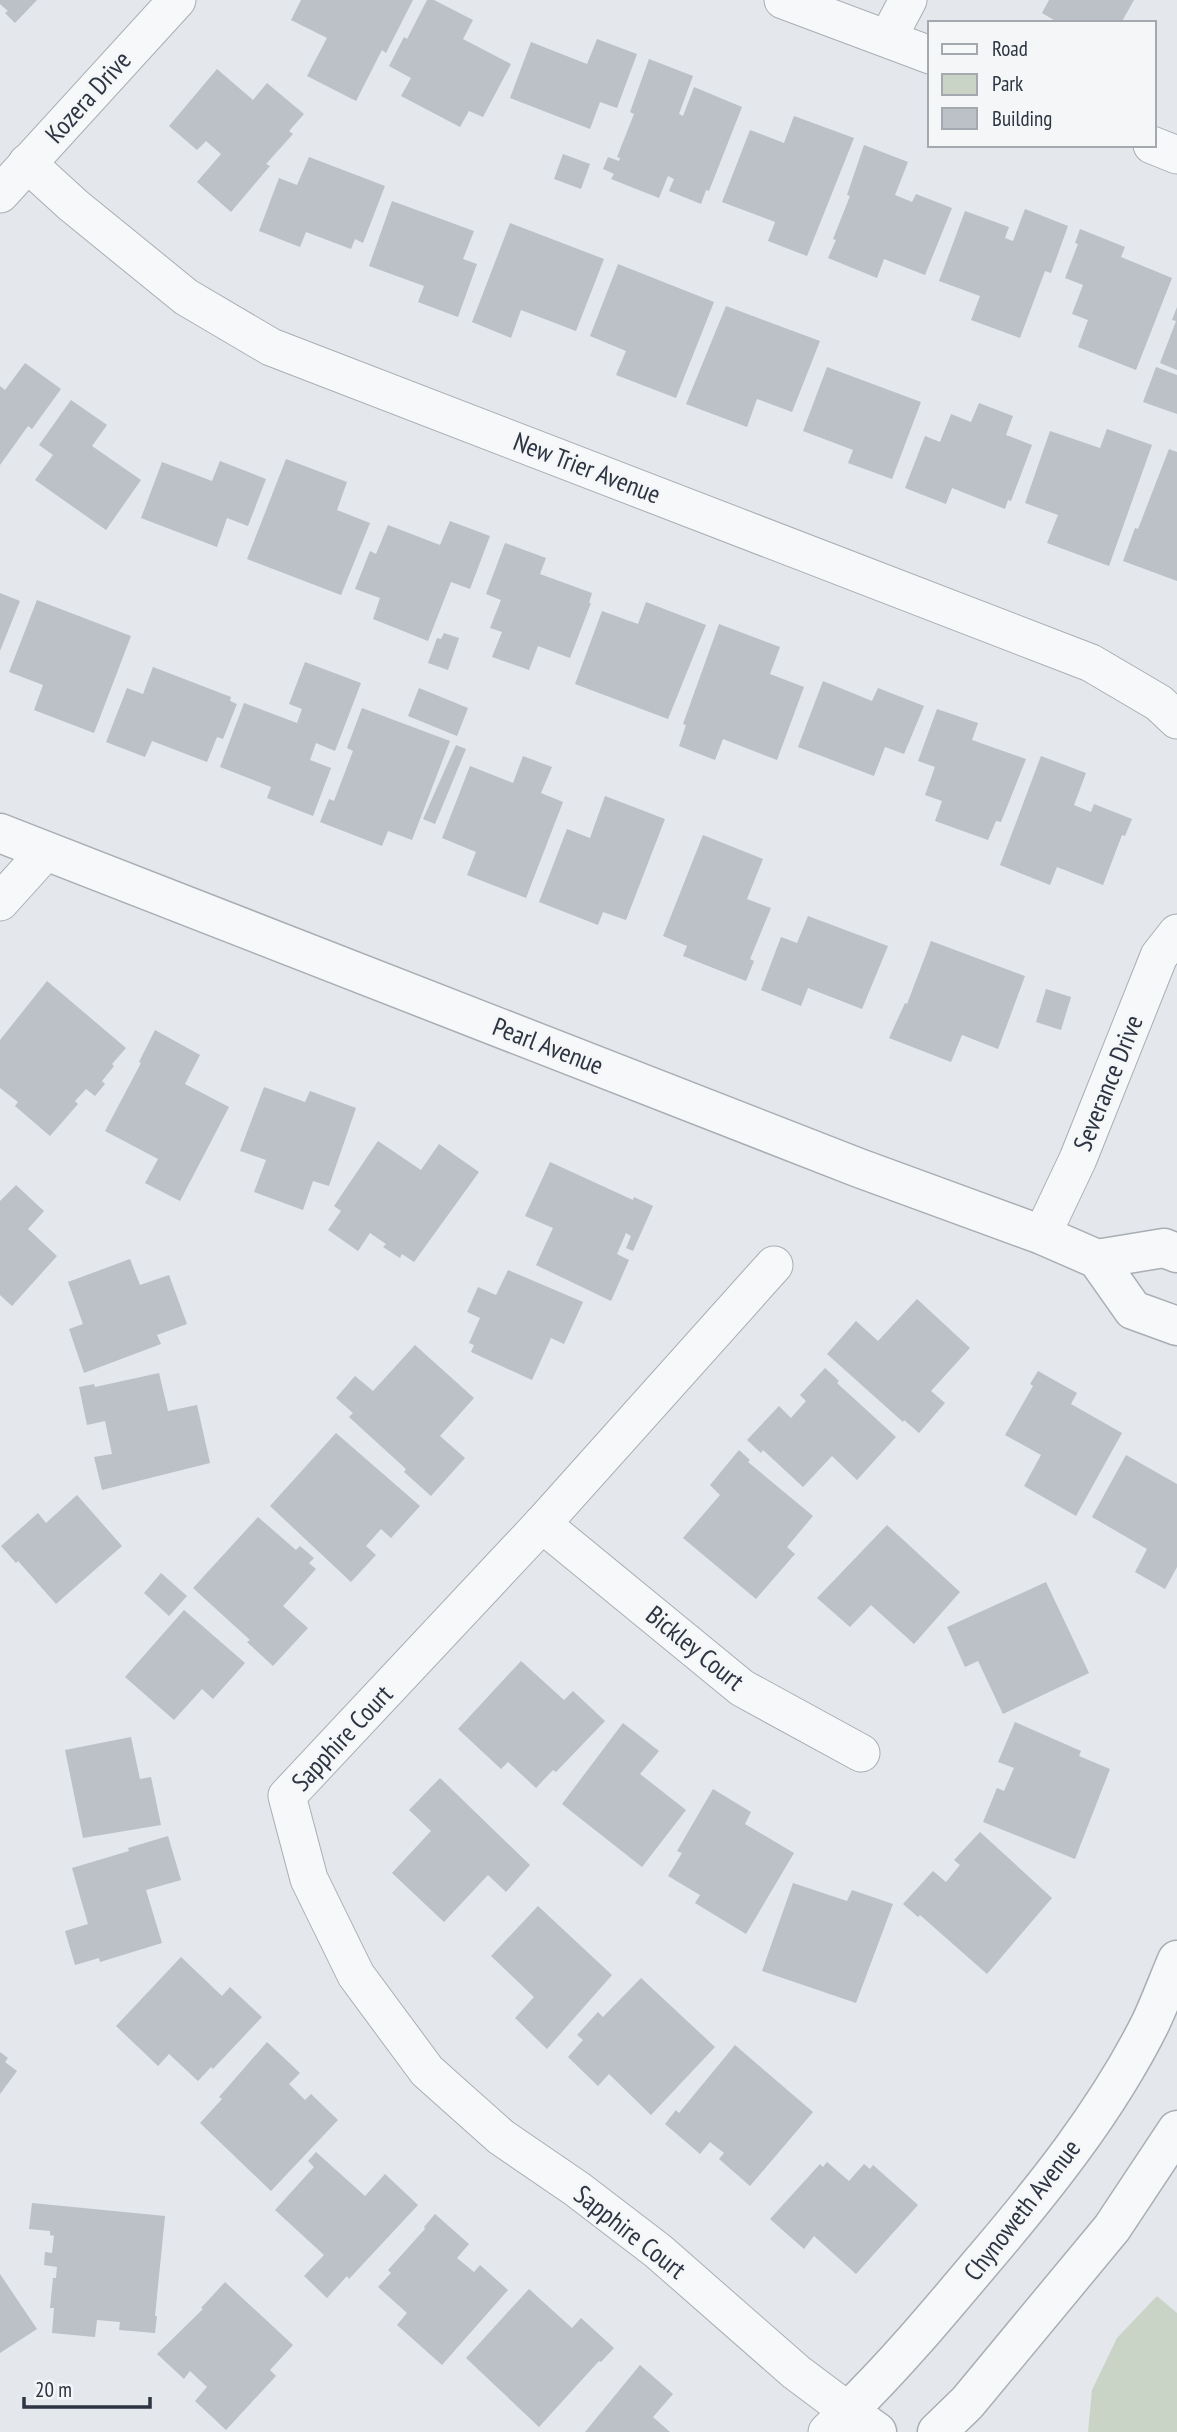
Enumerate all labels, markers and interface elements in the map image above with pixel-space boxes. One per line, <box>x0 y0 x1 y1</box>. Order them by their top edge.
legend <box>928 21 1156 147</box>
text: Road <box>992 35 1028 62</box>
street label: Kozera Drive <box>38 44 138 150</box>
text: Park <box>992 70 1023 97</box>
text: Building <box>992 105 1052 132</box>
street label: New Trier Avenue <box>509 424 665 511</box>
street label: Pearl Avenue <box>488 1009 608 1082</box>
street label: Severance Drive <box>1065 1010 1150 1156</box>
street label: Bickley Court <box>640 1598 751 1697</box>
street label: Sapphire Court <box>284 1678 399 1798</box>
street label: Chynoweth Avenue <box>956 2132 1087 2287</box>
street label: Sapphire Court <box>568 2178 693 2286</box>
scale bar <box>24 2366 150 2410</box>
text: 20 m <box>35 2376 72 2403</box>

